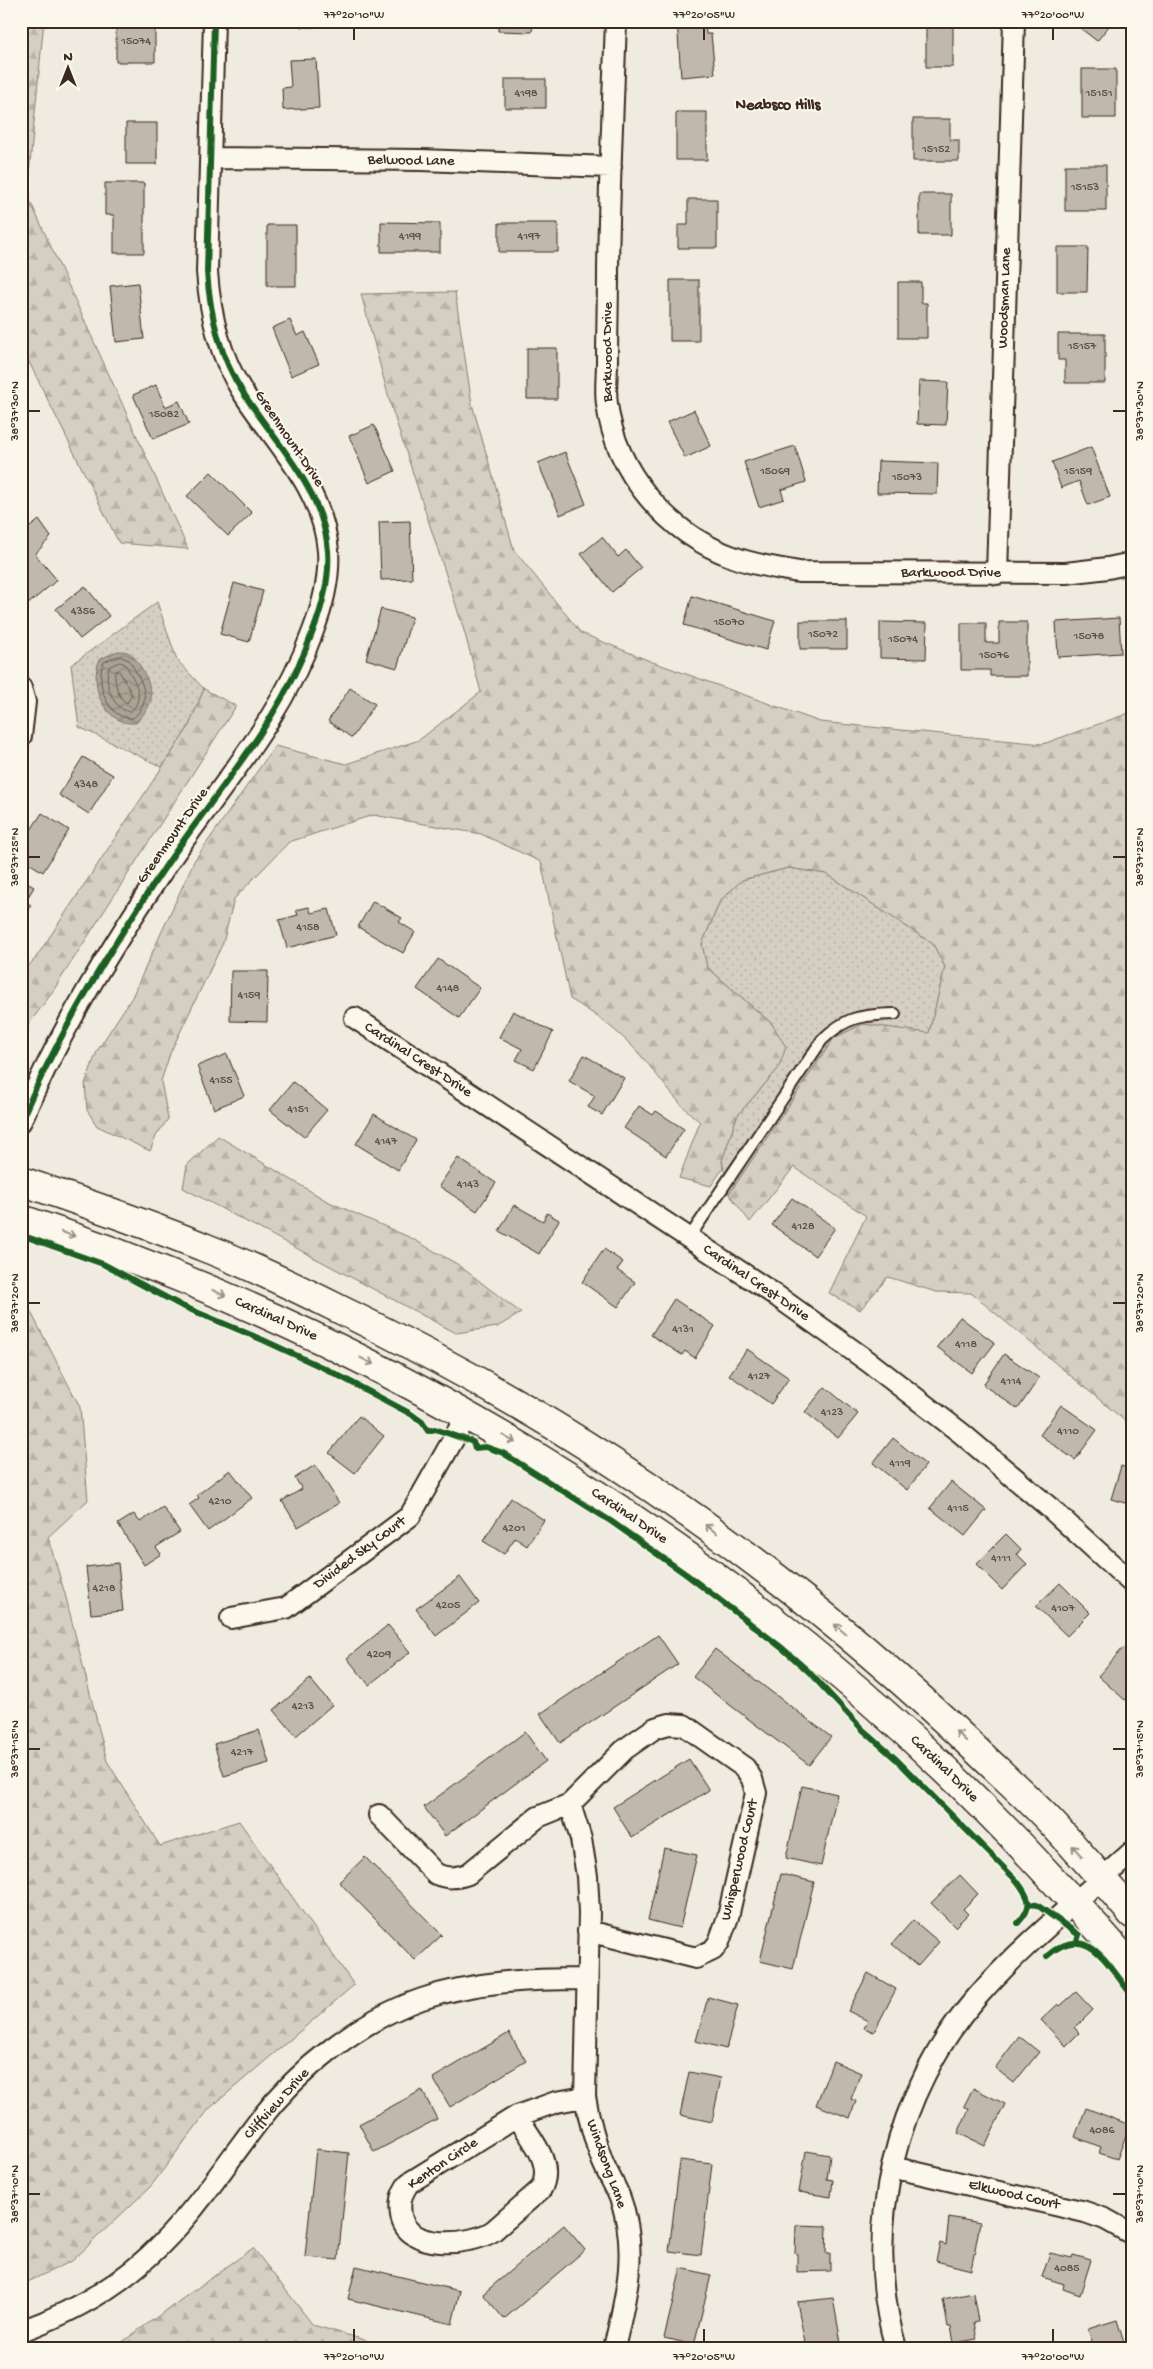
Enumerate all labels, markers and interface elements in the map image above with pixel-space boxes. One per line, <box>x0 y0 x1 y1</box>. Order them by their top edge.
text: 77°20'10"W <box>323 9 384 23</box>
text: 77°20'05"W <box>672 9 735 23</box>
text: 77°20'00"W <box>1021 9 1084 23</box>
house number: 15074 <box>120 35 151 49</box>
north arrow <box>42 42 92 92</box>
text: N <box>63 49 73 66</box>
house number: 4198 <box>514 87 538 101</box>
house number: 15151 <box>1084 87 1113 101</box>
district label: Neabsco Hills <box>736 97 822 116</box>
house number: 15152 <box>921 143 950 157</box>
street label: Belwood Lane <box>366 151 455 171</box>
house number: 15153 <box>1070 181 1099 195</box>
house number: 4199 <box>399 230 421 244</box>
house number: 4197 <box>518 230 541 244</box>
street label: Woodsman Lane <box>994 247 1016 349</box>
street label: Barkwood Drive <box>599 302 617 403</box>
house number: 15157 <box>1067 340 1097 354</box>
text: 38°37'30"N <box>9 381 23 442</box>
text: 38°37'30"N <box>1134 381 1148 442</box>
street label: Greenmount Drive <box>250 387 328 491</box>
house number: 15082 <box>148 408 179 422</box>
house number: 15069 <box>759 465 790 479</box>
house number: 15159 <box>1063 465 1092 479</box>
house number: 15073 <box>891 471 922 485</box>
street label: Barkwood Drive <box>900 564 1001 582</box>
house number: 4356 <box>71 605 96 619</box>
house number: 15070 <box>712 616 745 630</box>
house number: 15072 <box>807 628 838 642</box>
house number: 15078 <box>1073 630 1105 644</box>
house number: 15074 <box>887 633 918 647</box>
house number: 15076 <box>978 649 1010 663</box>
house number: 4348 <box>74 778 98 792</box>
street label: Greenmount Drive <box>133 785 213 887</box>
text: 38°37'25"N <box>9 827 23 887</box>
text: 38°37'25"N <box>1134 827 1148 887</box>
house number: 4158 <box>296 921 320 935</box>
house number: 4148 <box>437 982 460 996</box>
house number: 4159 <box>238 989 260 1003</box>
street label: Cardinal Crest Drive <box>361 1018 476 1102</box>
house number: 4155 <box>209 1074 233 1088</box>
house number: 4151 <box>287 1103 309 1117</box>
house number: 4147 <box>375 1135 398 1149</box>
house number: 4143 <box>457 1178 479 1192</box>
house number: 4128 <box>792 1220 815 1234</box>
one-way arrow <box>59 1230 75 1240</box>
street label: Cardinal Crest Drive <box>699 1241 813 1326</box>
text: 38°37'20"N <box>9 1273 23 1334</box>
text: 38°37'20"N <box>1134 1273 1148 1334</box>
one-way arrow <box>211 1289 226 1299</box>
street label: Cardinal Drive <box>232 1293 320 1345</box>
house number: 4131 <box>672 1323 694 1337</box>
house number: 4118 <box>955 1338 977 1352</box>
one-way arrow <box>359 1356 374 1366</box>
house number: 4127 <box>748 1370 771 1384</box>
house number: 4114 <box>1000 1375 1022 1389</box>
house number: 4123 <box>821 1406 843 1420</box>
house number: 4110 <box>1057 1425 1079 1439</box>
one-way arrow <box>501 1435 515 1445</box>
house number: 4119 <box>889 1457 911 1471</box>
street label: Cardinal Drive <box>587 1484 671 1548</box>
house number: 4210 <box>208 1495 232 1509</box>
house number: 4115 <box>947 1502 969 1516</box>
street label: Divided Sky Court <box>310 1511 411 1594</box>
house number: 4201 <box>502 1522 526 1536</box>
one-way arrow <box>704 1524 718 1534</box>
house number: 4111 <box>991 1552 1011 1566</box>
house number: 4218 <box>93 1582 116 1596</box>
house number: 4205 <box>436 1599 460 1613</box>
house number: 4107 <box>1051 1602 1076 1616</box>
one-way arrow <box>833 1623 846 1634</box>
house number: 4209 <box>367 1648 391 1662</box>
house number: 4213 <box>292 1700 314 1714</box>
text: 38°37'15"N <box>9 1720 23 1779</box>
text: 38°37'15"N <box>1134 1720 1148 1779</box>
one-way arrow <box>955 1730 968 1742</box>
street label: Cardinal Drive <box>906 1732 982 1806</box>
house number: 4217 <box>231 1746 254 1760</box>
street label: Whisperwood Court <box>717 1796 763 1922</box>
one-way arrow <box>1071 1844 1083 1857</box>
street label: Cliffview Drive <box>240 2065 314 2143</box>
street label: Windsong Lane <box>582 2117 630 2211</box>
house number: 4086 <box>1089 2124 1115 2138</box>
street label: Kenton Circle <box>405 2134 482 2194</box>
text: 38°37'10"N <box>9 2165 23 2224</box>
text: 38°37'10"N <box>1134 2165 1148 2224</box>
street label: Elkwood Court <box>967 2176 1063 2215</box>
house number: 4085 <box>1054 2262 1080 2276</box>
text: 77°20'10"W <box>323 2351 384 2365</box>
text: 77°20'05"W <box>672 2351 735 2365</box>
text: 77°20'00"W <box>1021 2351 1084 2365</box>

